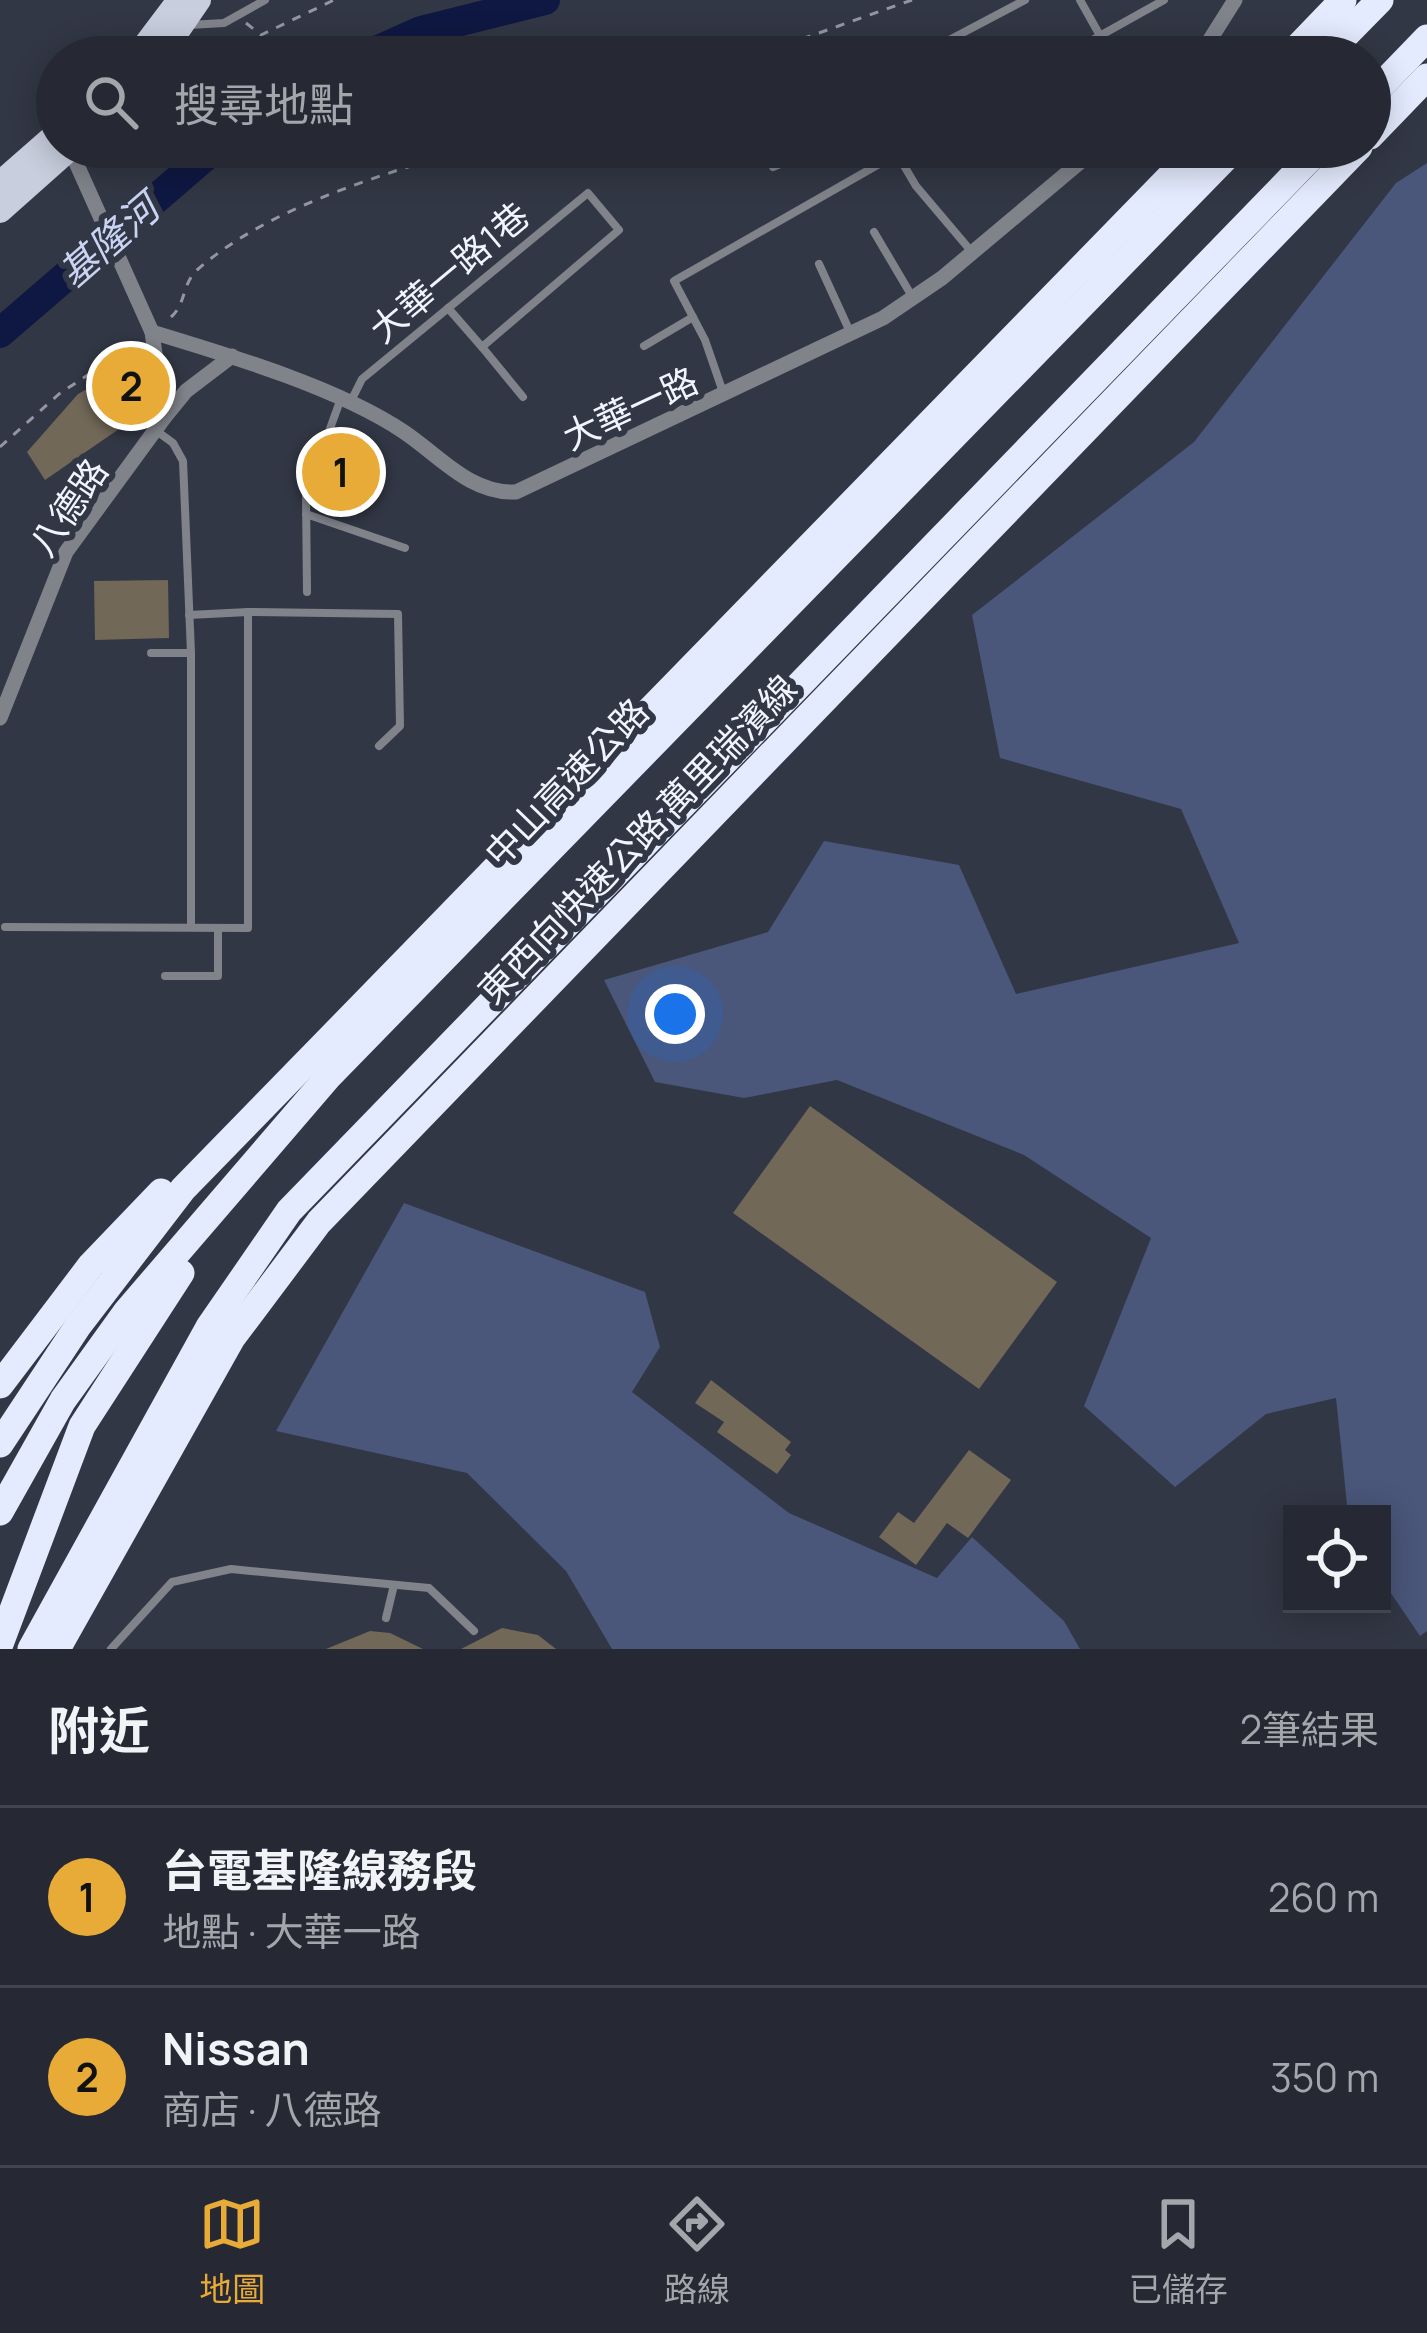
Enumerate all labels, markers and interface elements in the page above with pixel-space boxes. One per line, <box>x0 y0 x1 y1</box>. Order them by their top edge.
search box <box>36 36 1391 168</box>
icon: search <box>78 69 144 135</box>
text: 搜尋地點 <box>174 73 354 135</box>
water label: 基隆河 <box>46 177 175 299</box>
street label: 大華一路1巷 <box>359 191 539 353</box>
pin: 2 <box>92 341 170 431</box>
street label: 大華一路 <box>554 355 706 461</box>
pin: 1 <box>302 427 380 517</box>
street label: 八德路 <box>17 449 119 565</box>
street label: 東西向快速公路 萬里瑞濱線 <box>467 664 807 1014</box>
street label: 中山高速公路 <box>473 687 659 877</box>
your location <box>645 984 705 1044</box>
map controls <box>1283 1505 1391 1613</box>
button: locate <box>1283 1505 1391 1613</box>
text: 附近 <box>48 1695 150 1764</box>
text: 2筆結果 <box>1240 1702 1379 1756</box>
text: 台電基隆線務段 <box>162 1839 477 1901</box>
text: 1 <box>78 1870 96 1924</box>
text: 260 m <box>1268 1870 1379 1924</box>
text: 地點 · 大華一路 <box>162 1904 420 1958</box>
text: Nissan <box>162 2017 310 2079</box>
text: 2 <box>75 2050 99 2104</box>
text: 350 m <box>1270 2050 1379 2104</box>
text: 商店 · 八德路 <box>162 2082 381 2136</box>
tab: 地圖 <box>199 2191 265 2311</box>
tab: 路線 <box>664 2191 730 2311</box>
tab: 已儲存 <box>1129 2191 1228 2311</box>

